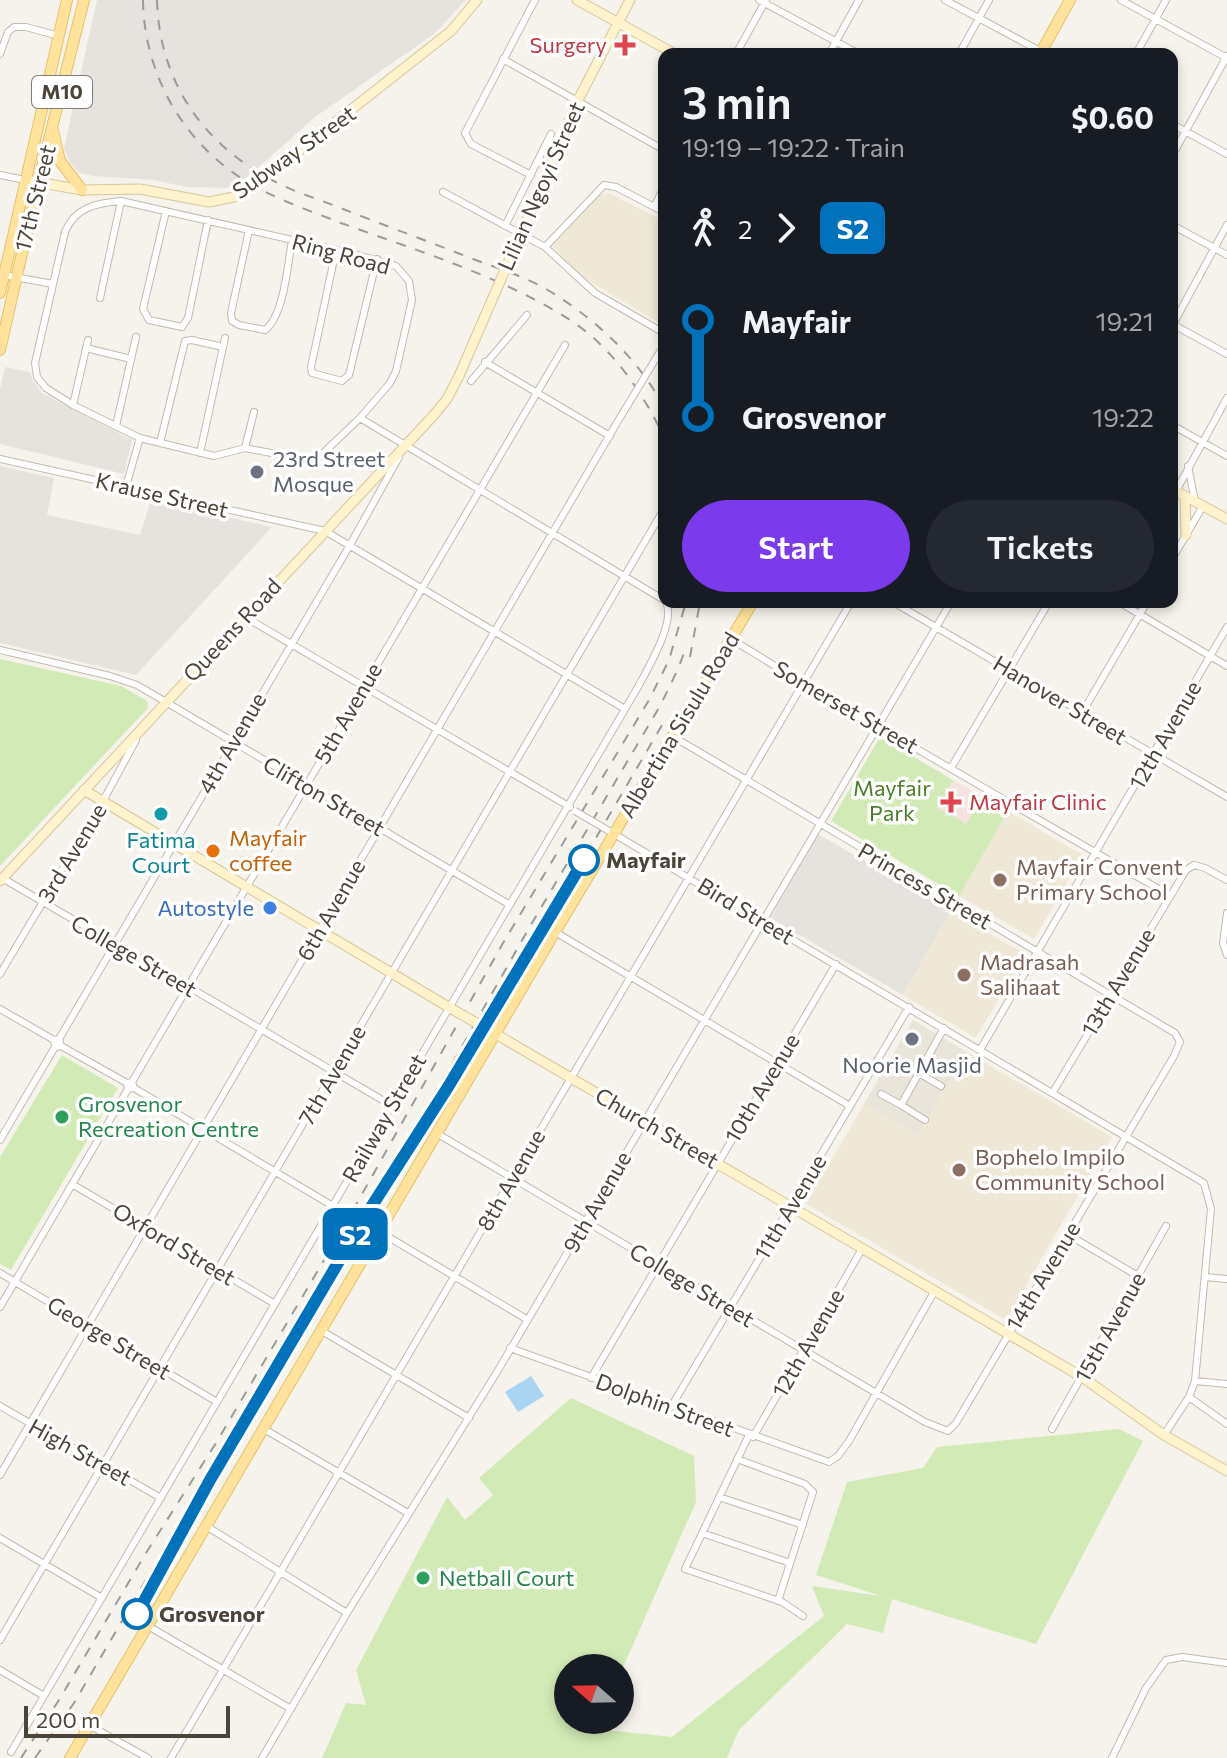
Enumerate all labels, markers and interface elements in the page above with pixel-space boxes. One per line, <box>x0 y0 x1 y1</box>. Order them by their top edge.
place label: Surgery <box>530 31 607 58</box>
marker: Surgery <box>614 34 636 56</box>
text: 3 min <box>682 74 792 128</box>
road number: M10 <box>32 76 92 108</box>
street label: Lilian Ngoyi Street <box>491 97 590 275</box>
text: $0.60 <box>1071 98 1154 135</box>
street label: Subway Street <box>227 99 361 204</box>
text: 19:19 – 19:22 · Train <box>682 131 905 162</box>
street label: 17th Street <box>8 142 61 254</box>
icon: walk <box>682 206 726 250</box>
icon: forward <box>764 206 808 250</box>
text: S2 <box>836 211 869 245</box>
text: 2 <box>738 213 752 244</box>
street label: Ring Road <box>289 227 393 280</box>
text: Mayfair <box>742 302 851 339</box>
text: 19:21 <box>1095 305 1154 336</box>
text: Grosvenor <box>742 398 886 435</box>
text: 19:22 <box>1092 401 1154 432</box>
place label: 23rd Street Mosque <box>273 445 385 497</box>
marker: 23rd Street Mosque <box>248 463 266 481</box>
street label: Krause Street <box>93 466 231 523</box>
button: Start <box>682 500 910 592</box>
button: Tickets <box>926 500 1154 592</box>
street label: Queens Road <box>177 572 286 687</box>
street label: Albertina Sisulu Road <box>613 627 745 822</box>
street label: Hanover Street <box>989 649 1132 750</box>
street label: Somerset Street <box>769 654 923 759</box>
street label: 5th Avenue <box>308 658 387 768</box>
street label: 12th Avenue <box>1123 676 1206 794</box>
street label: 4th Avenue <box>192 687 271 798</box>
street label: Clifton Street <box>259 750 390 841</box>
park label: Mayfair Park <box>853 774 931 826</box>
place label: Mayfair Clinic <box>969 788 1107 815</box>
marker: Mayfair Clinic <box>940 791 962 813</box>
street label: 3rd Avenue <box>31 798 112 907</box>
marker: Fatima Court <box>152 805 170 823</box>
place label: Mayfair coffee <box>229 824 307 876</box>
place label: Fatima Court <box>126 826 196 878</box>
street label: Princess Street <box>854 836 997 935</box>
marker: Mayfair coffee <box>204 842 222 860</box>
marker: Mayfair <box>569 845 599 875</box>
place label: Mayfair <box>606 846 686 873</box>
place label: Mayfair Convent Primary School <box>1016 853 1183 905</box>
street label: 6th Avenue <box>291 854 370 965</box>
street label: Bird Street <box>693 871 799 950</box>
marker: Mayfair Convent Primary School <box>991 871 1009 889</box>
place label: Autostyle <box>157 894 254 921</box>
marker: Autostyle <box>261 899 279 917</box>
street label: College Street <box>67 909 202 1002</box>
street label: 13th Avenue <box>1075 923 1160 1041</box>
place label: Madrasah Salihaat <box>980 948 1079 1000</box>
marker: Madrasah Salihaat <box>955 966 973 984</box>
street label: 7th Avenue <box>292 1020 371 1129</box>
street label: 10th Avenue <box>718 1028 805 1147</box>
marker: Noorie Masjid <box>903 1030 921 1048</box>
street label: Railway Street <box>336 1049 431 1187</box>
place label: Noorie Masjid <box>842 1051 982 1078</box>
street label: Church Street <box>591 1081 724 1174</box>
place label: Grosvenor Recreation Centre <box>78 1090 259 1142</box>
marker: Grosvenor Recreation Centre <box>53 1108 71 1126</box>
street label: 8th Avenue <box>471 1124 550 1235</box>
place label: Bophelo Impilo Community School <box>975 1143 1165 1195</box>
street label: 9th Avenue <box>557 1146 636 1257</box>
street label: 11th Avenue <box>748 1149 832 1264</box>
marker: Bophelo Impilo Community School <box>950 1161 968 1179</box>
street label: Oxford Street <box>108 1196 240 1291</box>
line badge: S2 <box>319 1208 391 1260</box>
text: S2 <box>339 1217 371 1251</box>
street label: 14th Avenue <box>1000 1217 1086 1335</box>
street label: College Street <box>625 1237 760 1332</box>
street label: 15th Avenue <box>1068 1267 1151 1386</box>
street label: 12th Avenue <box>766 1284 849 1402</box>
street label: George Street <box>43 1290 176 1385</box>
street label: Dolphin Street <box>592 1367 738 1442</box>
street label: High Street <box>24 1412 136 1491</box>
place label: Netball Court <box>439 1564 574 1591</box>
marker: Netball Court <box>414 1569 432 1587</box>
marker: Grosvenor <box>122 1599 152 1629</box>
place label: Grosvenor <box>159 1600 265 1627</box>
north arrow <box>554 1654 634 1734</box>
map controls <box>554 1654 634 1734</box>
scale bar <box>24 1702 230 1738</box>
text: 200 m <box>36 1706 100 1733</box>

